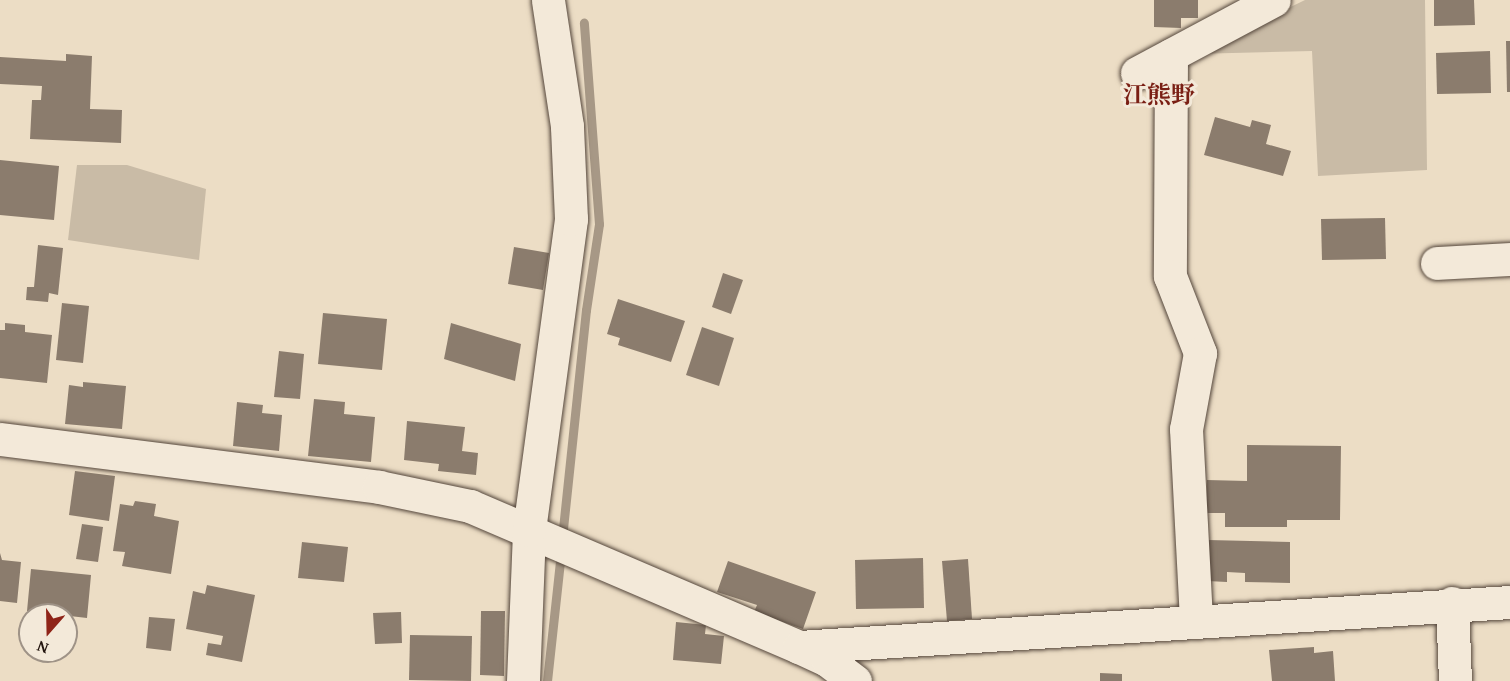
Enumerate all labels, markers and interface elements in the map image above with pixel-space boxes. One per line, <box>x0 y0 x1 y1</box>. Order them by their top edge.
district label: 江熊野 <box>1123 81 1195 109</box>
north arrow <box>18 603 78 663</box>
text: N <box>33 635 52 661</box>

